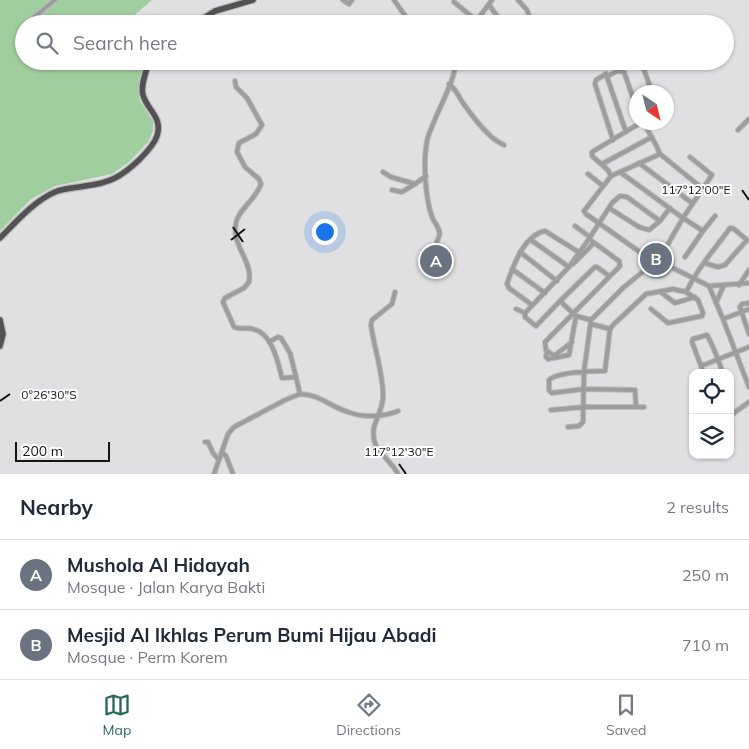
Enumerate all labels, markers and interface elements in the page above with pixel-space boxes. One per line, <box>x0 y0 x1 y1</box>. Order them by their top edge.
search box <box>15 15 734 70</box>
icon: search <box>33 29 61 57</box>
text: Search here <box>73 31 177 55</box>
north arrow <box>629 85 674 130</box>
text: 117°12'00"E <box>661 182 731 197</box>
your location <box>312 219 338 245</box>
pin: B <box>640 240 672 278</box>
pin: A <box>420 242 452 280</box>
map controls <box>689 369 734 459</box>
button: locate <box>689 369 734 414</box>
text: 0°26'30"S <box>21 387 77 402</box>
button: layers <box>689 414 734 459</box>
scale bar <box>15 439 110 462</box>
text: 200 m <box>22 442 63 460</box>
text: 117°12'30"E <box>364 444 434 459</box>
text: Nearby <box>20 494 93 520</box>
text: 2 results <box>666 497 729 517</box>
text: Mushola Al Hidayah <box>67 553 250 577</box>
text: A <box>30 565 42 585</box>
text: 250 m <box>682 565 729 585</box>
text: Mosque · Jalan Karya Bakti <box>67 577 265 597</box>
text: Mesjid Al Ikhlas Perum Bumi Hijau Abadi <box>67 623 436 647</box>
text: B <box>30 635 42 655</box>
text: 710 m <box>682 635 729 655</box>
text: Mosque · Perm Korem <box>67 647 228 667</box>
tab: Map <box>103 691 131 739</box>
tab: Directions <box>336 691 401 739</box>
tab: Saved <box>606 691 646 739</box>

